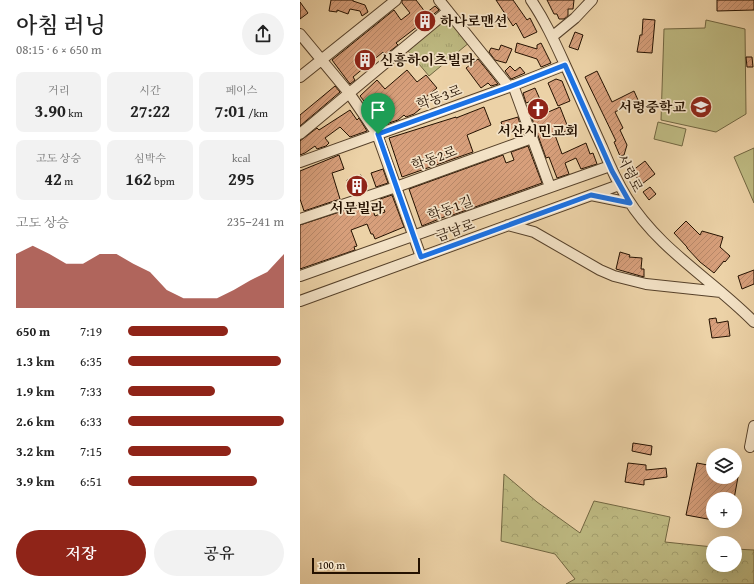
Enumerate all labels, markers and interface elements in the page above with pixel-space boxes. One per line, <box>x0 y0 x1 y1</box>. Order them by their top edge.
building icon: 하나로맨션 <box>412 8 438 34</box>
text: 아침 러닝 <box>16 9 106 41</box>
place label: 하나로맨션 <box>440 11 508 31</box>
button: share <box>242 13 284 55</box>
text: 08:15 · 6 × 650 m <box>16 40 102 59</box>
building icon: 신흥하이츠빌라 <box>352 47 378 73</box>
place label: 신흥하이츠빌라 <box>380 50 475 70</box>
street label: 학동3로 <box>413 79 465 114</box>
text: 거리 <box>48 82 69 98</box>
text: 시간 <box>139 82 161 98</box>
text: 페이스 <box>225 82 257 98</box>
pin <box>361 93 395 134</box>
school or university icon: 서령중학교 <box>688 94 714 120</box>
church icon: 서산시민교회 <box>525 96 551 122</box>
place label: 서령중학교 <box>618 97 686 117</box>
text: 3.90 <box>35 98 66 123</box>
text: 27:22 <box>130 98 170 123</box>
text: 7:01 <box>215 98 246 123</box>
icon: arrive <box>367 99 389 121</box>
text: km <box>66 105 83 121</box>
text: /km <box>246 105 268 121</box>
place label: 서산시민교회 <box>497 121 579 141</box>
street label: 학동2로 <box>408 140 460 175</box>
text: 고도 상승 <box>36 150 81 166</box>
text: 심박수 <box>134 150 166 166</box>
text: kcal <box>232 150 251 166</box>
street label: 서령로 <box>612 150 648 196</box>
text: 42 <box>44 166 62 191</box>
text: 162 <box>125 166 152 191</box>
text: 295 <box>228 166 255 191</box>
text: m <box>62 173 73 189</box>
text: bpm <box>152 173 175 189</box>
building icon: 서문빌라 <box>344 173 370 199</box>
street label: 학동1길 <box>424 191 476 225</box>
place label: 서문빌라 <box>330 198 385 218</box>
text: 235–241 m <box>227 212 284 231</box>
text: 고도 상승 <box>16 213 69 232</box>
street label: 금남로 <box>433 214 478 246</box>
text: 650 m <box>16 322 50 341</box>
text: 7:19 <box>80 322 102 341</box>
text: 1.3 km <box>16 352 55 371</box>
text: 6:35 <box>80 352 102 371</box>
text: 1.9 km <box>16 382 55 401</box>
text: 7:33 <box>80 382 102 401</box>
text: 2.6 km <box>16 412 55 431</box>
text: 6:33 <box>80 412 102 431</box>
text: 3.2 km <box>16 442 55 461</box>
text: 7:15 <box>80 442 102 461</box>
map controls <box>706 448 742 572</box>
button: layers <box>706 448 742 484</box>
text: 3.9 km <box>16 472 55 491</box>
text: 6:51 <box>80 472 102 491</box>
button: + <box>706 492 742 528</box>
button: 저장 <box>16 530 146 576</box>
button: 공유 <box>154 530 284 576</box>
button: − <box>706 536 742 572</box>
scale bar <box>312 556 420 575</box>
text: 100 m <box>318 557 345 573</box>

